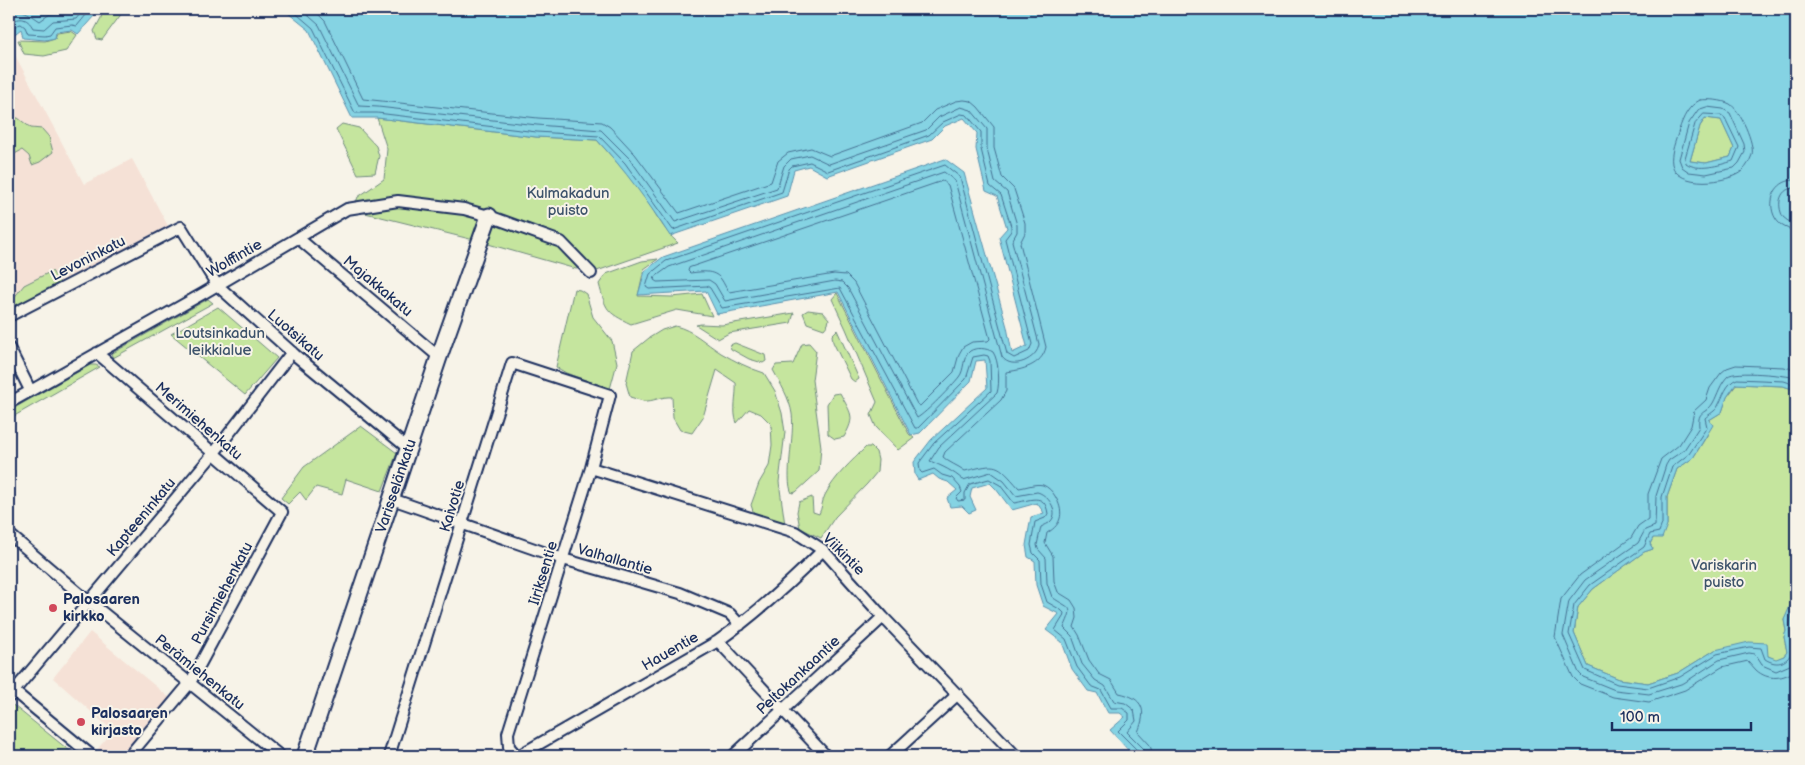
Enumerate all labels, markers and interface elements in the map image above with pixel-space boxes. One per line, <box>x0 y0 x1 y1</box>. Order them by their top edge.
park label: Kulmakadun puisto <box>527 184 609 220</box>
street label: Levoninkatu <box>48 231 129 285</box>
street label: Wolffintie <box>203 235 265 282</box>
street label: Majakkakatu <box>339 252 416 321</box>
street label: Luotsikatu <box>263 306 328 365</box>
park label: Loutsinkadun leikkialue <box>175 324 265 360</box>
street label: Merimiehenkatu <box>151 378 246 465</box>
street label: Varisselänkatu <box>372 436 421 535</box>
street label: Kapteeninkatu <box>103 474 180 561</box>
street label: Kaivotie <box>436 478 469 534</box>
street label: Viikintie <box>818 529 869 580</box>
street label: Pursimiehenkatu <box>188 539 257 648</box>
street label: Iiriksentie <box>525 539 562 608</box>
street label: Valhallantie <box>575 540 655 579</box>
park label: Variskarin puisto <box>1691 556 1757 592</box>
place label: Palosaaren kirkko <box>63 590 140 626</box>
marker: Palosaaren kirkko <box>47 602 59 614</box>
street label: Hauentie <box>639 628 702 675</box>
street label: Perämiehenkatu <box>151 630 249 714</box>
street label: Peltokankaantie <box>753 632 844 719</box>
scale bar <box>1612 700 1751 732</box>
place label: Palosaaren kirjasto <box>91 704 168 740</box>
text: 100 m <box>1620 708 1660 727</box>
marker: Palosaaren kirjasto <box>75 716 87 728</box>

